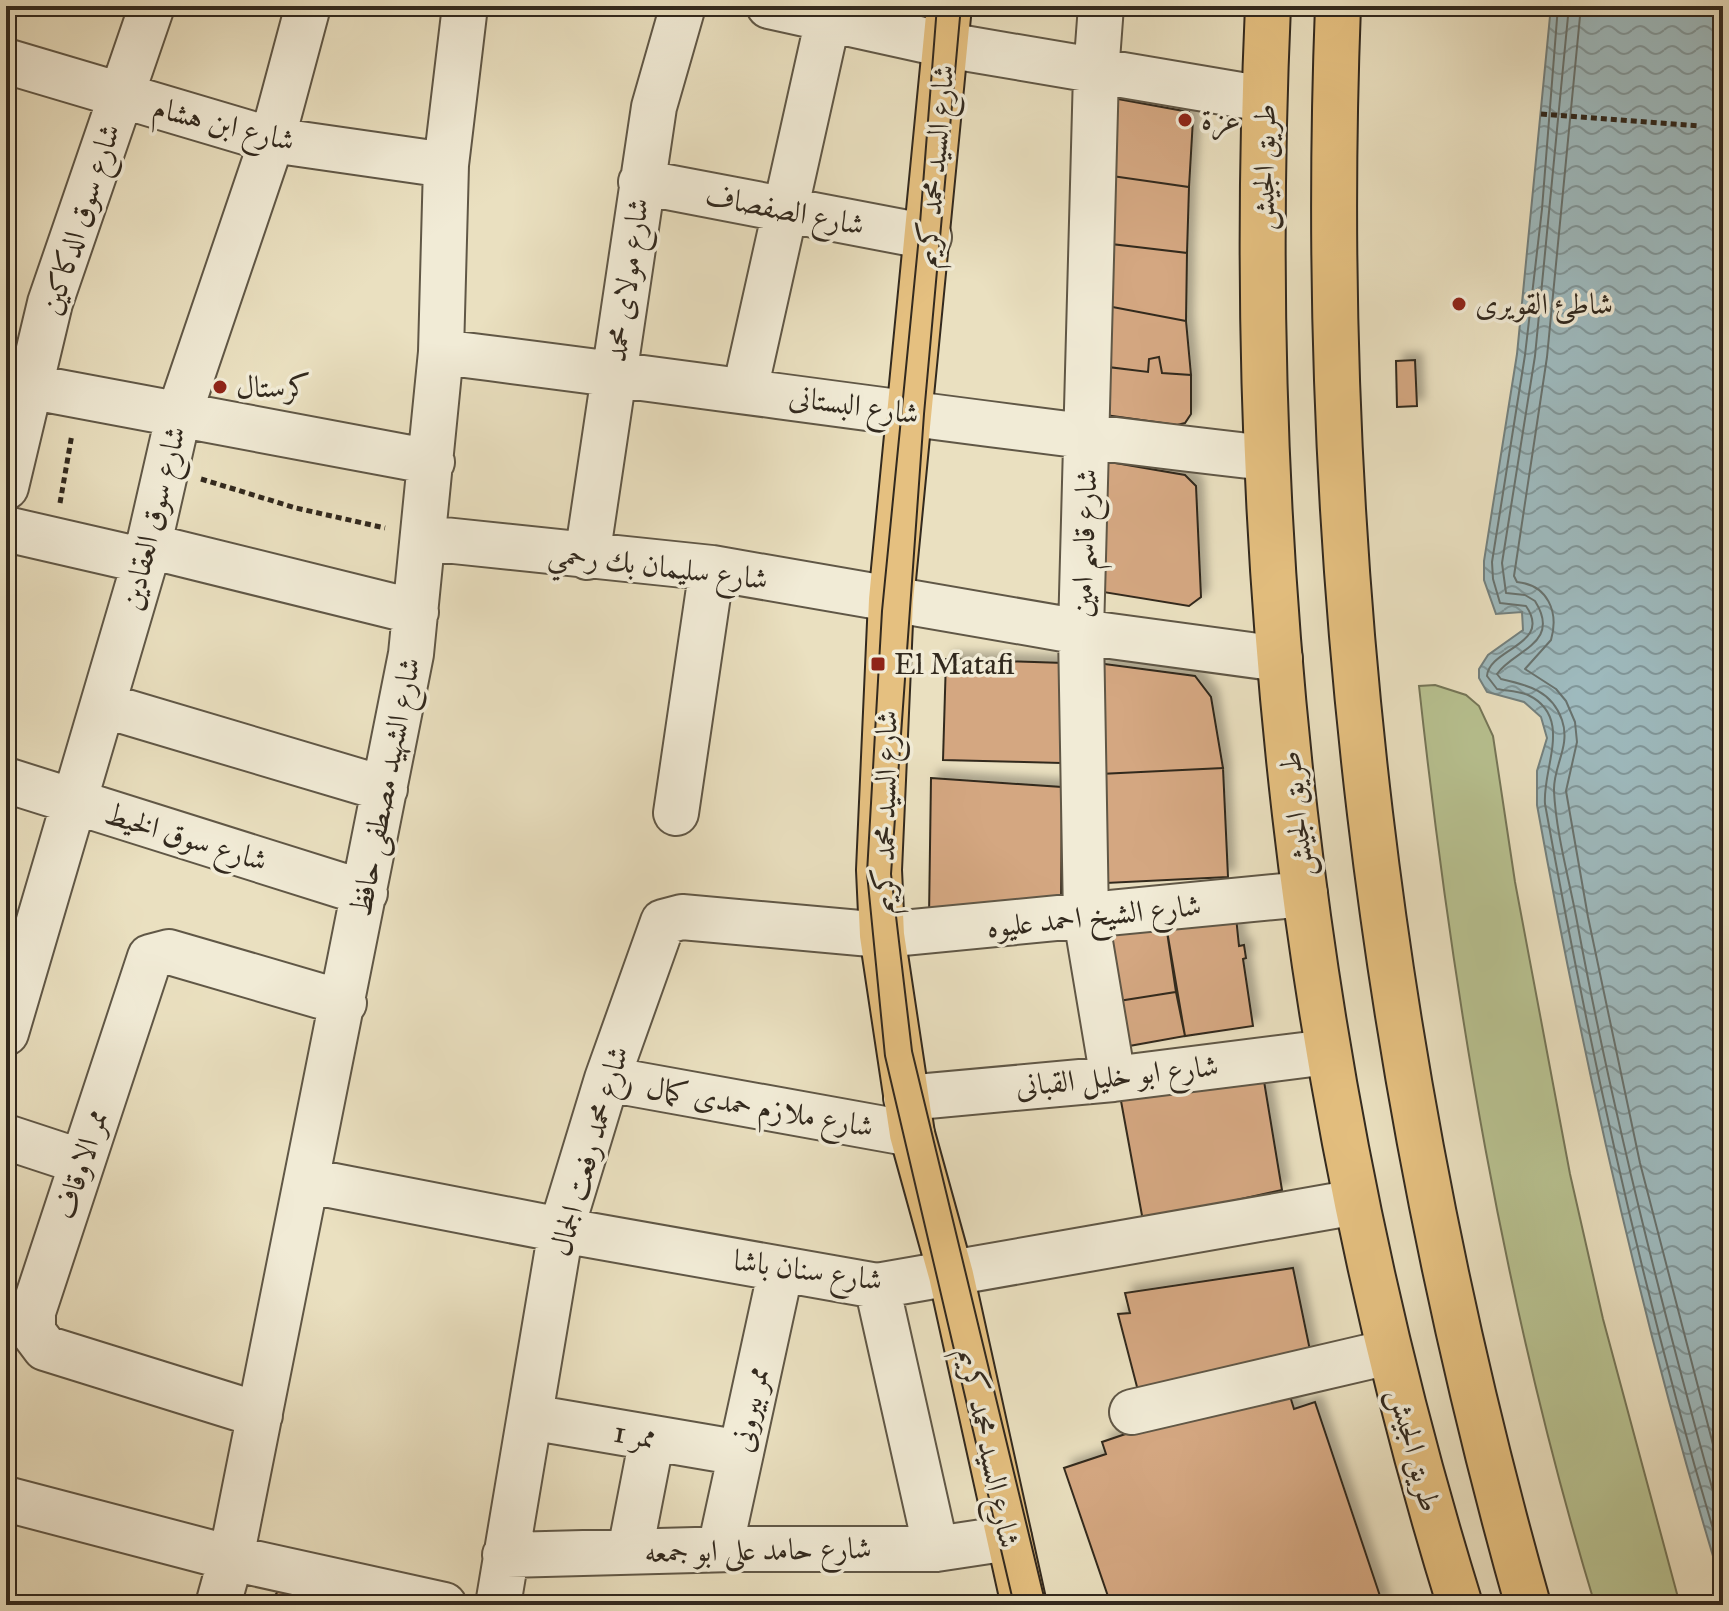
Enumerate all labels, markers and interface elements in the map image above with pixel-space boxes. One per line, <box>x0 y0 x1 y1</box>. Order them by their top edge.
street label: شارع السيد محمد كريم <box>908 63 970 270</box>
street label: شارع ابن هشام <box>147 89 299 167</box>
place label: عزة <box>1201 102 1241 141</box>
street label: طريق الجيش <box>1245 103 1285 231</box>
marker: عزة <box>1176 111 1194 129</box>
street label: شارع سوق الدكاكين <box>32 119 134 321</box>
street label: شارع الصفصاف <box>701 177 868 250</box>
street label: شارع مولاى محمد <box>598 196 663 365</box>
place label: شاطئ القويرى <box>1475 286 1613 324</box>
marker: شاطئ القويرى <box>1450 295 1468 313</box>
place label: كرستال <box>236 369 311 405</box>
marker: كرستال <box>211 378 229 396</box>
street label: شارع البستانى <box>786 378 921 439</box>
street label: شارع سوق العقادين <box>113 422 200 616</box>
street label: شارع قاسم امين <box>1063 468 1116 618</box>
street label: شارع سليمان بك رحمي <box>545 535 770 607</box>
place label: El Matafi <box>894 646 1015 682</box>
street label: شارع الشهيد مصطفى حافظ <box>342 654 435 921</box>
marker: El Matafi <box>869 655 887 673</box>
street label: شارع السيد محمد كريم <box>865 710 913 914</box>
street label: طريق الجيش <box>1271 749 1323 879</box>
street label: شارع سوق الخيط <box>98 795 272 886</box>
street label: شارع الشيخ احمد عليوه <box>985 887 1204 954</box>
street label: شارع محمد رفعت الجمال <box>542 1042 643 1262</box>
street label: شارع ابو خليل القبانى <box>1014 1047 1221 1112</box>
street label: شارع ملازم حمدى كمال <box>642 1069 877 1153</box>
street label: ممر الاوقاف <box>46 1105 117 1224</box>
street label: شارع سنان باشا <box>730 1242 885 1305</box>
street label: شارع السيد محمد كريم <box>942 1345 1028 1553</box>
street label: ممر بيرونى <box>723 1363 778 1455</box>
street label: طريق الجيش <box>1379 1384 1449 1516</box>
street label: ممر 1 <box>611 1414 659 1457</box>
street label: شارع حامد على ابو جمعه <box>644 1530 872 1577</box>

